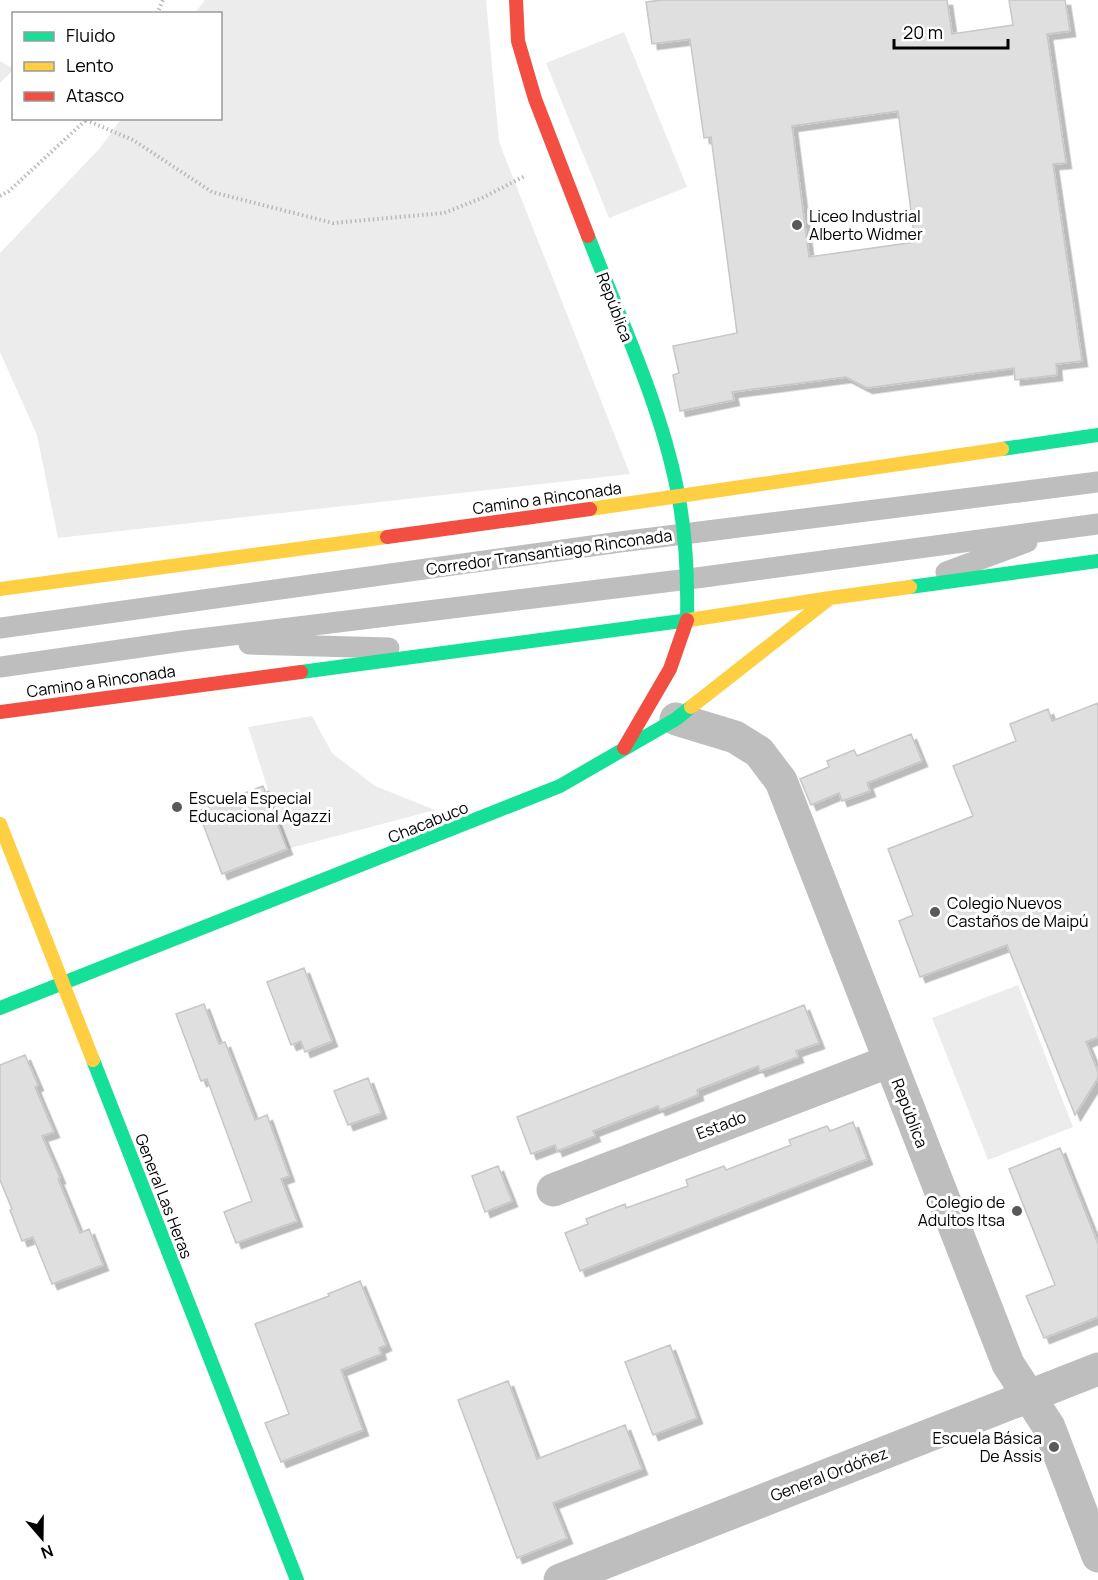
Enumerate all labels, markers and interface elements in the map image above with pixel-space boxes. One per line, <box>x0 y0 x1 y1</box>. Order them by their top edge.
legend <box>12 12 222 120</box>
scale bar <box>894 12 1008 50</box>
text: 20 m <box>903 20 943 44</box>
text: Fluido <box>66 23 115 47</box>
text: Lento <box>66 53 114 77</box>
text: Atasco <box>66 83 124 107</box>
place label: Liceo Industrial Alberto Widmer <box>809 205 923 245</box>
marker: Liceo Industrial Alberto Widmer <box>790 218 804 232</box>
street label: República <box>592 269 638 345</box>
street label: Camino a Rinconada <box>471 477 623 519</box>
street label: Corredor Transantiago Rinconada <box>425 524 673 580</box>
street label: Camino a Rinconada <box>25 660 177 702</box>
place label: Escuela Especial Educacional Agazzi <box>189 787 331 827</box>
street label: Chacabuco <box>385 796 471 848</box>
marker: Escuela Especial Educacional Agazzi <box>170 800 184 814</box>
place label: Colegio Nuevos Castaños de Maipú <box>947 892 1089 932</box>
marker: Colegio Nuevos Castaños de Maipú <box>928 905 942 919</box>
street label: República <box>887 1075 933 1151</box>
street label: Estado <box>693 1105 749 1145</box>
street label: General Las Heras <box>130 1130 198 1262</box>
place label: Colegio de Adultos Itsa <box>918 1191 1005 1231</box>
marker: Colegio de Adultos Itsa <box>1010 1204 1024 1218</box>
place label: Escuela Básica De Assis <box>932 1427 1042 1467</box>
marker: Escuela Básica De Assis <box>1047 1440 1061 1454</box>
street label: General Ordóñez <box>767 1442 891 1506</box>
north arrow <box>12 1508 72 1568</box>
text: N <box>38 1540 56 1564</box>

